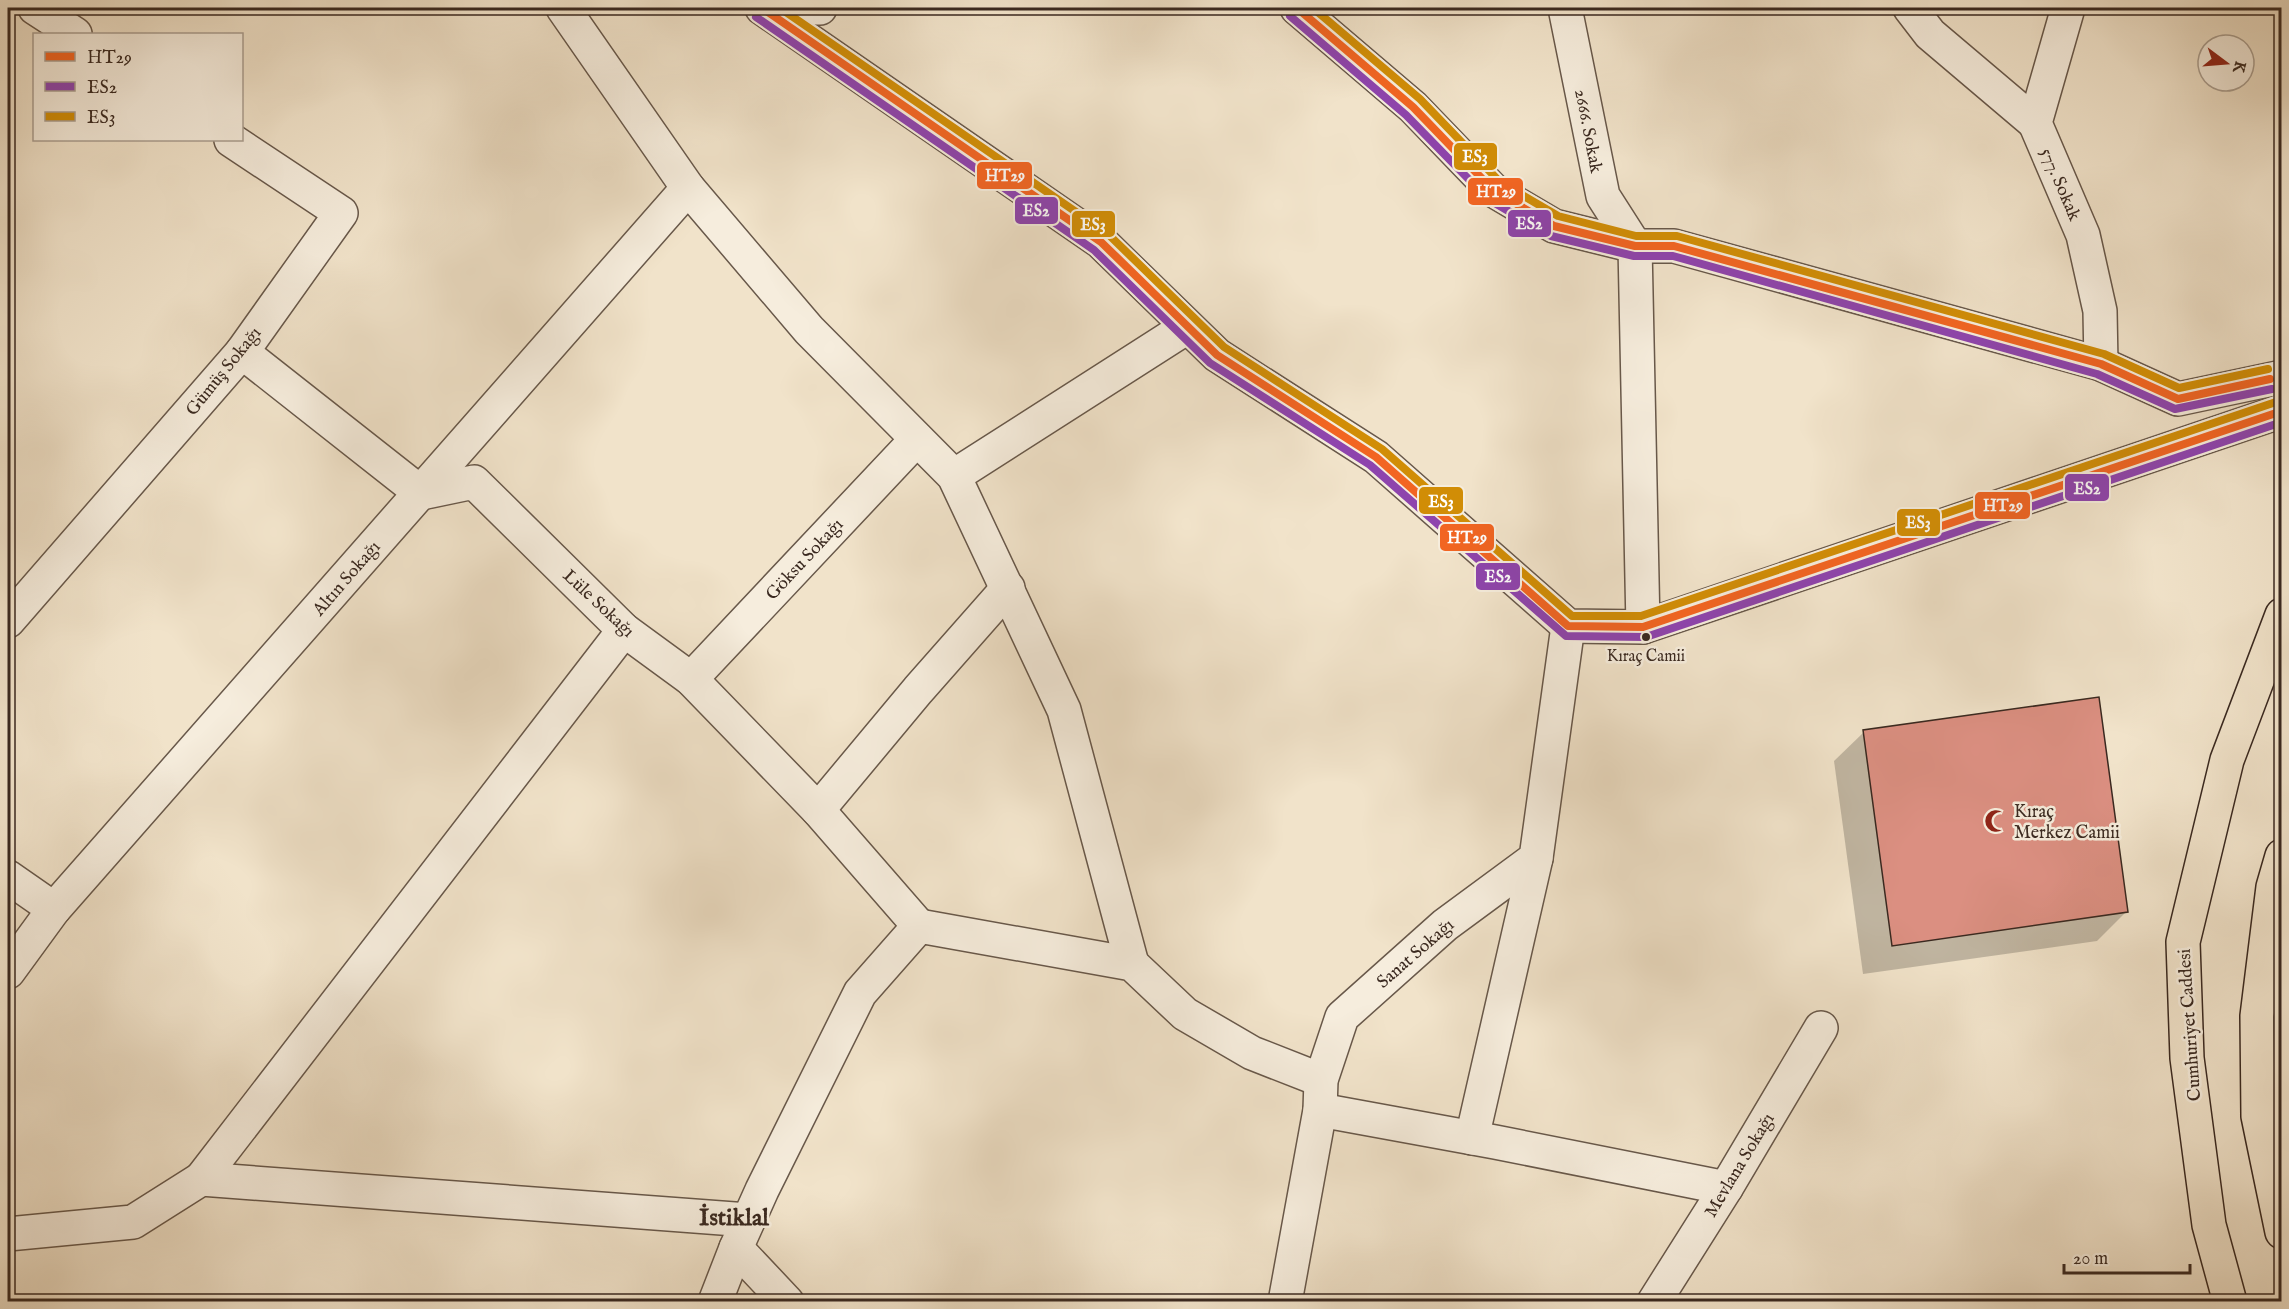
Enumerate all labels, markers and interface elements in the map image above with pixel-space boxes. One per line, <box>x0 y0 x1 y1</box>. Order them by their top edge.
legend <box>33 33 243 141</box>
north arrow <box>2196 33 2256 93</box>
text: HT29 <box>87 47 132 70</box>
text: K <box>2227 58 2250 76</box>
text: ES2 <box>87 77 117 100</box>
street label: 2666. Sokak <box>1568 87 1607 176</box>
text: ES3 <box>87 107 115 130</box>
line badge: ES3 <box>1453 142 1498 171</box>
street label: 577. Sokak <box>2034 145 2085 225</box>
text: ES3 <box>1462 148 1488 168</box>
line badge: HT29 <box>976 161 1033 190</box>
text: HT29 <box>985 167 1025 187</box>
line badge: HT29 <box>1467 177 1524 206</box>
text: HT29 <box>1476 183 1516 203</box>
line badge: ES2 <box>1014 196 1059 225</box>
text: ES2 <box>1023 202 1050 222</box>
line badge: ES2 <box>1507 209 1552 238</box>
line badge: ES3 <box>1071 210 1116 238</box>
text: ES2 <box>1516 215 1543 235</box>
text: ES3 <box>1080 216 1106 236</box>
street label: Gümüş Sokağı <box>181 323 267 421</box>
line badge: ES2 <box>2064 473 2110 502</box>
text: ES2 <box>2074 480 2101 500</box>
line badge: ES3 <box>1418 486 1464 515</box>
line badge: HT29 <box>1974 491 2031 520</box>
text: ES3 <box>1428 493 1454 513</box>
text: HT29 <box>1983 497 2023 517</box>
line badge: ES3 <box>1896 508 1941 537</box>
street label: Göksu Sokağı <box>761 514 849 606</box>
text: ES3 <box>1905 514 1931 534</box>
line badge: HT29 <box>1439 523 1495 552</box>
text: HT29 <box>1447 529 1487 549</box>
street label: Altın Sokağı <box>307 536 386 622</box>
line badge: ES2 <box>1475 562 1521 591</box>
street label: Lüle Sokağı <box>557 565 639 643</box>
text: ES2 <box>1485 568 1512 588</box>
marker: Kıraç Camii <box>1640 631 1652 643</box>
place label: Kıraç Camii <box>1607 647 1685 667</box>
place label: Kıraç Merkez Camii <box>2014 801 2120 845</box>
mosque icon: Kıraç Merkez Camii <box>1983 808 2009 834</box>
street label: Sanat Sokağı <box>1372 914 1460 994</box>
street label: Cumhuriyet Caddesi <box>2174 948 2207 1102</box>
street label: Mevlana Sokağı <box>1700 1109 1781 1222</box>
district label: İstiklal <box>699 1203 769 1234</box>
scale bar <box>2064 1237 2190 1275</box>
text: 20 m <box>2073 1248 2108 1271</box>

